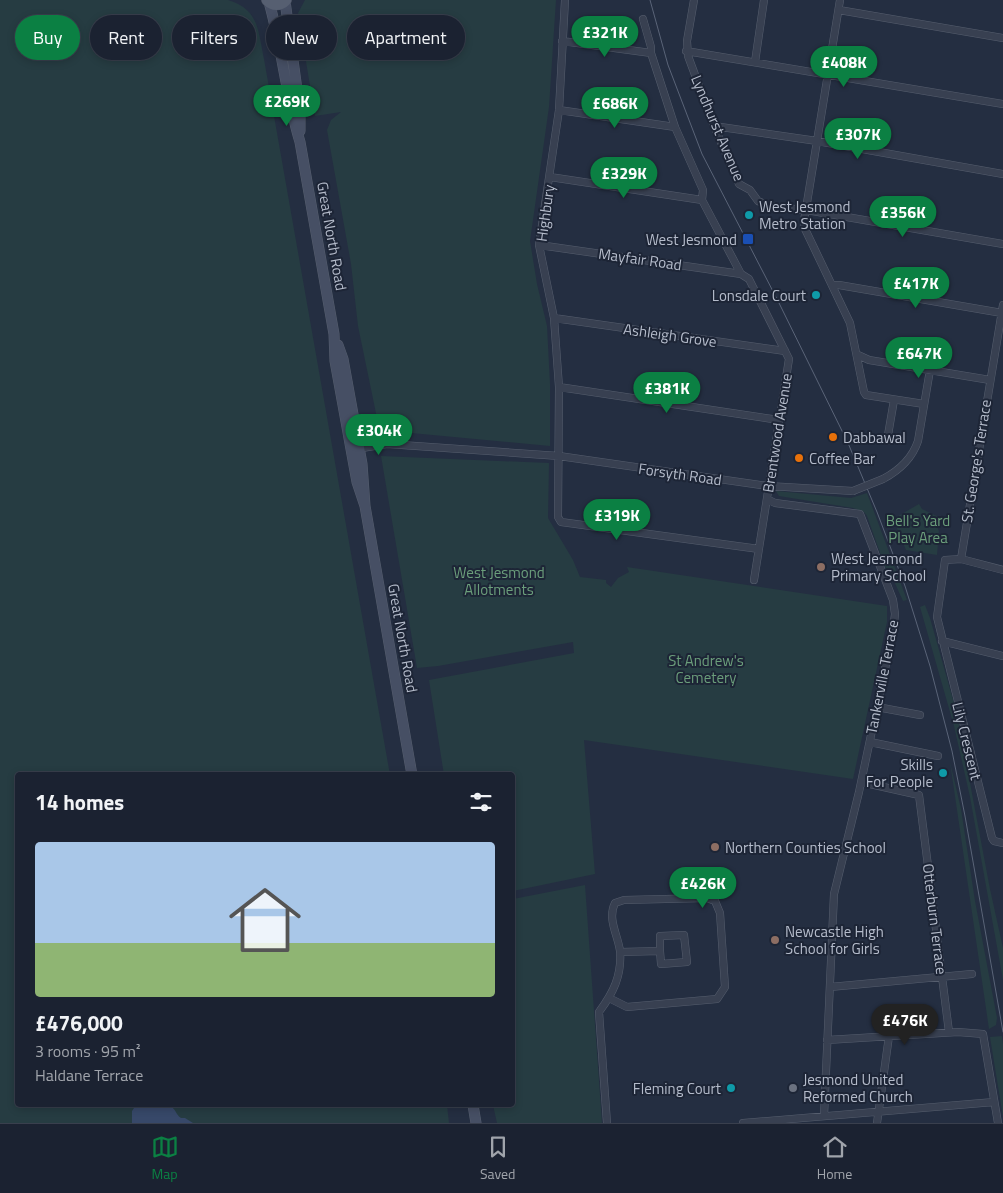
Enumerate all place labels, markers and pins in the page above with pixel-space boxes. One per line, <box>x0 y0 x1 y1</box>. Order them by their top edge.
pin: £321K <box>570 15 640 58</box>
pin: £408K <box>809 46 879 88</box>
pin: £269K <box>252 84 322 127</box>
pin: £686K <box>580 86 650 129</box>
pin: £307K <box>823 118 893 160</box>
pin: £329K <box>589 156 659 199</box>
place label: West Jesmond Metro Station <box>759 195 850 235</box>
pin: £356K <box>868 196 938 238</box>
marker: West Jesmond Metro Station <box>743 209 755 221</box>
place label: West Jesmond <box>646 228 737 251</box>
marker: West Jesmond <box>741 232 755 246</box>
pin: £417K <box>881 266 951 309</box>
place label: Lonsdale Court <box>712 284 807 307</box>
marker: Lonsdale Court <box>810 289 822 301</box>
pin: £647K <box>884 336 954 379</box>
pin: £381K <box>632 372 702 414</box>
pin: £304K <box>344 414 414 456</box>
place label: Dabbawal <box>843 426 906 449</box>
marker: Dabbawal <box>827 431 839 443</box>
place label: Coffee Bar <box>809 447 875 470</box>
marker: Coffee Bar <box>793 452 805 464</box>
pin: £319K <box>582 498 652 541</box>
place label: West Jesmond Primary School <box>831 547 926 587</box>
marker: West Jesmond Primary School <box>815 561 827 573</box>
place label: Skills For People <box>866 753 933 793</box>
marker: Skills For People <box>937 767 949 779</box>
place label: Northern Counties School <box>725 836 886 859</box>
marker: Northern Counties School <box>709 841 721 853</box>
pin: £426K <box>668 866 738 909</box>
place label: Newcastle High School for Girls <box>785 920 884 960</box>
marker: Newcastle High School for Girls <box>769 934 781 946</box>
pin: £476K <box>870 1004 940 1046</box>
place label: Jesmond United Reformed Church <box>803 1068 913 1108</box>
place label: Fleming Court <box>633 1077 722 1100</box>
marker: Fleming Court <box>725 1082 737 1094</box>
marker: Jesmond United Reformed Church <box>787 1082 799 1094</box>

